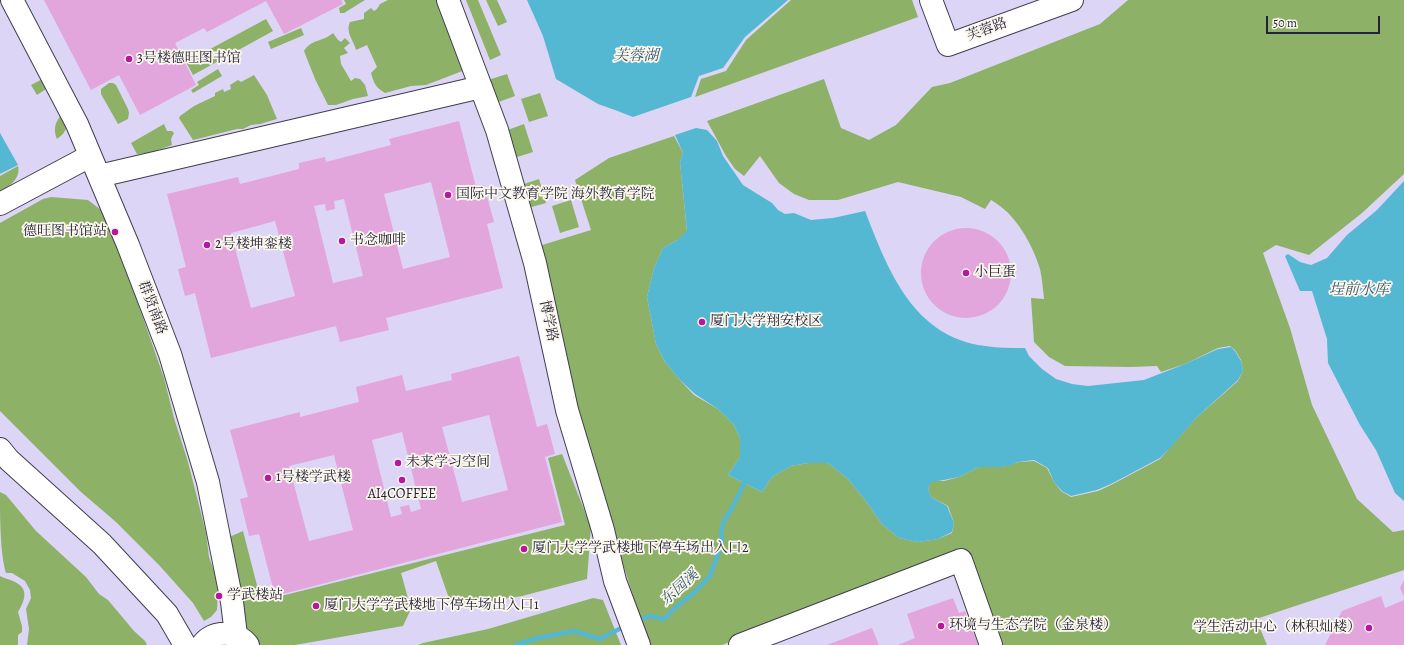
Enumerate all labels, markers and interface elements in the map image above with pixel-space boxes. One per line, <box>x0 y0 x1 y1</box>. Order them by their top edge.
scale bar <box>1268 8 1382 34</box>
street label: 芙蓉路 <box>964 15 1010 45</box>
text: 50 m <box>1273 15 1297 31</box>
water label: 芙蓉湖 <box>614 47 658 65</box>
place label: 3号楼德旺图书馆 <box>137 51 241 67</box>
marker: 3号楼德旺图书馆 <box>124 54 134 64</box>
place label: 国际中文教育学院 海外教育学院 <box>456 187 655 203</box>
marker: 国际中文教育学院 海外教育学院 <box>443 190 453 200</box>
place label: 德旺图书馆站 <box>23 224 107 240</box>
marker: 德旺图书馆站 <box>110 227 120 237</box>
place label: 书念咖啡 <box>350 233 406 249</box>
marker: 书念咖啡 <box>337 236 347 246</box>
place label: 2号楼坤銮楼 <box>215 237 292 253</box>
marker: 2号楼坤銮楼 <box>202 240 212 250</box>
place label: 小巨蛋 <box>974 265 1016 281</box>
marker: 小巨蛋 <box>961 268 971 278</box>
street label: 群贤南路 <box>134 279 170 337</box>
water label: 埕前水库 <box>1329 281 1389 299</box>
street label: 博学路 <box>535 299 561 343</box>
place label: 厦门大学翔安校区 <box>710 314 822 330</box>
marker: 厦门大学翔安校区 <box>697 317 707 327</box>
place label: 未来学习空间 <box>406 455 490 471</box>
marker: 未来学习空间 <box>393 458 403 468</box>
place label: 1号楼学武楼 <box>276 470 351 486</box>
marker: 1号楼学武楼 <box>263 473 273 483</box>
marker: AI4COFFEE <box>397 475 407 485</box>
place label: AI4COFFEE <box>368 487 436 503</box>
place label: 厦门大学学武楼地下停车场出入口2 <box>532 541 749 557</box>
marker: 厦门大学学武楼地下停车场出入口2 <box>519 544 529 554</box>
water label: 东园溪 <box>657 566 703 610</box>
place label: 学武楼站 <box>227 588 283 604</box>
marker: 学武楼站 <box>214 591 224 601</box>
place label: 厦门大学学武楼地下停车场出入口1 <box>324 598 539 614</box>
marker: 厦门大学学武楼地下停车场出入口1 <box>311 601 321 611</box>
place label: 环境与生态学院（金泉楼） <box>949 618 1117 634</box>
place label: 学生活动中心（林积灿楼） <box>1193 620 1361 636</box>
marker: 环境与生态学院（金泉楼） <box>936 621 946 631</box>
marker: 学生活动中心（林积灿楼） <box>1364 623 1374 633</box>

